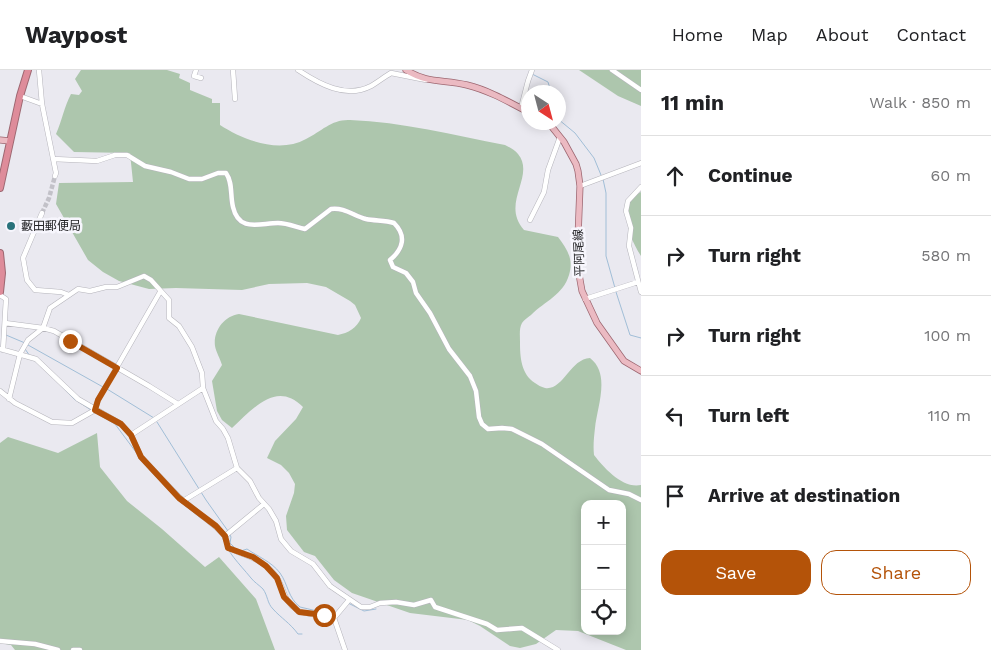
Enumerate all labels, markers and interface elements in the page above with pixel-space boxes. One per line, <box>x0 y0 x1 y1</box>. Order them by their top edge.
text: Waypost <box>25 21 127 49</box>
text: Home <box>672 24 723 45</box>
text: Map <box>751 24 788 45</box>
text: About <box>816 24 868 45</box>
text: Contact <box>896 24 966 45</box>
north arrow <box>521 85 566 130</box>
text: 11 min <box>661 90 724 115</box>
text: Walk · 850 m <box>869 93 971 112</box>
icon: ahead <box>661 162 689 190</box>
text: Continue <box>708 164 792 187</box>
text: 60 m <box>931 166 971 185</box>
place label: 藪田郵便局 <box>21 219 81 233</box>
marker: 藪田郵便局 <box>5 220 17 232</box>
street label: 平阿尾線 <box>571 229 587 277</box>
icon: right <box>661 242 689 270</box>
text: Turn right <box>708 244 801 267</box>
text: 580 m <box>921 246 971 265</box>
icon: right <box>661 322 689 350</box>
text: Turn right <box>708 324 801 347</box>
text: 100 m <box>924 326 971 345</box>
route end <box>59 330 82 353</box>
icon: left <box>661 402 689 430</box>
text: Turn left <box>708 404 789 427</box>
text: 110 m <box>928 406 971 425</box>
icon: arrive <box>661 482 689 510</box>
text: Arrive at destination <box>708 484 900 507</box>
map controls <box>581 500 626 635</box>
button: + <box>581 500 626 545</box>
button: − <box>581 545 626 590</box>
button: Save <box>661 550 811 595</box>
button: Share <box>821 550 971 595</box>
button: locate <box>581 590 626 635</box>
route start <box>313 604 336 627</box>

